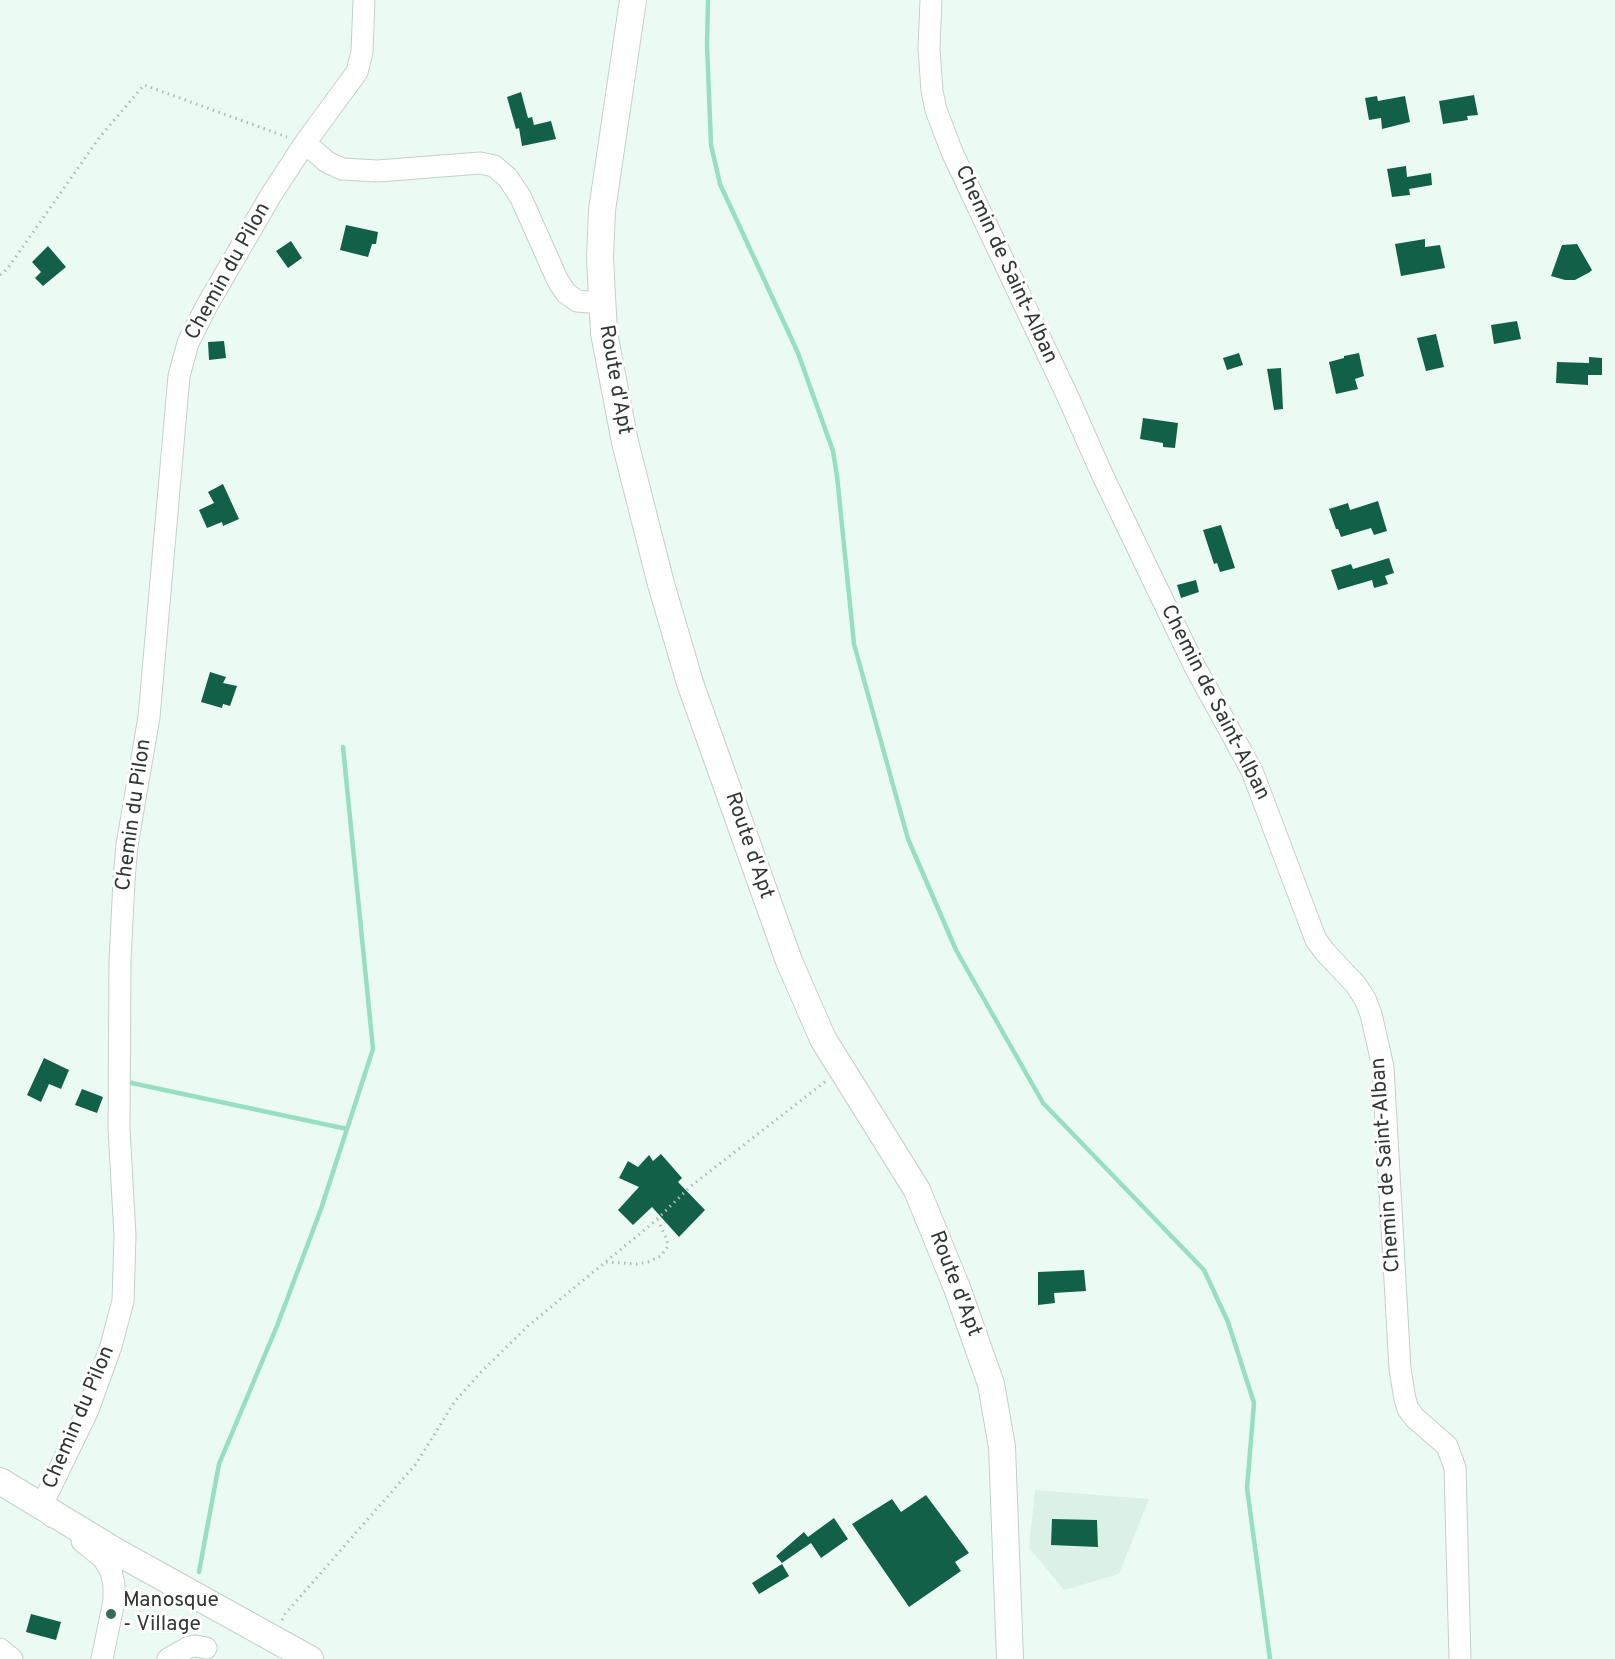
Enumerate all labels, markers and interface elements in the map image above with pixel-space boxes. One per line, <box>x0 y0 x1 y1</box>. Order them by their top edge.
street label: Chemin de Saint-Alban <box>948 162 1062 368</box>
street label: Chemin du Pilon <box>181 199 277 345</box>
street label: Route d'Apt <box>592 323 636 437</box>
street label: Chemin de Saint-Alban <box>1154 601 1274 805</box>
street label: Chemin du Pilon <box>112 737 158 893</box>
street label: Route d'Apt <box>718 789 778 903</box>
street label: Chemin de Saint-Alban <box>1367 1057 1407 1273</box>
street label: Route d'Apt <box>922 1228 986 1340</box>
street label: Chemin du Pilon <box>38 1343 122 1493</box>
place label: Manosque - Village <box>123 1589 219 1639</box>
marker: Manosque - Village <box>104 1607 118 1621</box>

